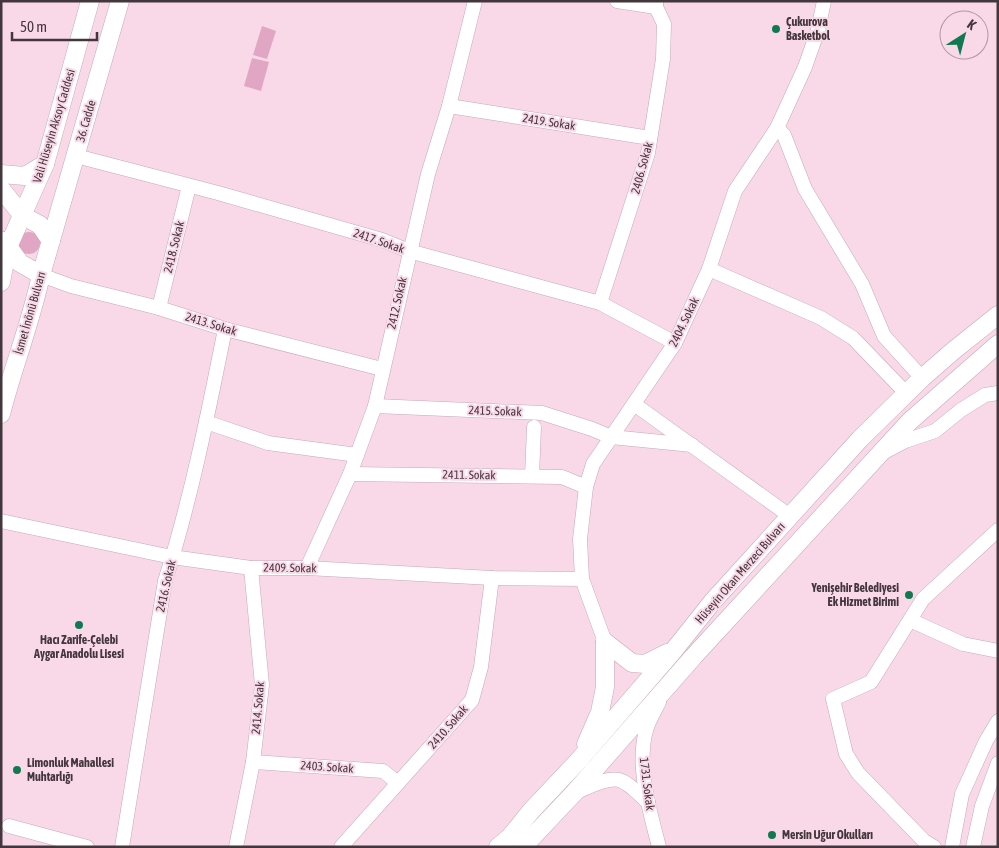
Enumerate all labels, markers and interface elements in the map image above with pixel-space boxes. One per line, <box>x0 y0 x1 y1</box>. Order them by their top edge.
scale bar <box>12 10 98 42</box>
north arrow <box>939 10 989 60</box>
place label: Çukurova Basketbol <box>786 15 831 43</box>
text: K <box>964 16 979 33</box>
text: 50 m <box>20 18 47 35</box>
marker: Çukurova Basketbol <box>770 23 782 35</box>
street label: Vali Hüseyin Aksoy Caddesi <box>30 67 78 185</box>
street label: 36. Cadde <box>73 98 99 144</box>
street label: 2419. Sokak <box>522 111 577 133</box>
street label: 2406. Sokak <box>628 140 656 195</box>
street label: 2418. Sokak <box>161 219 187 274</box>
street label: 2417. Sokak <box>352 226 407 257</box>
street label: İsmet İnönü Bulvarı <box>11 270 49 356</box>
street label: 2412. Sokak <box>384 275 410 330</box>
street label: 2404. Sokak <box>666 294 702 349</box>
street label: 2413. Sokak <box>184 310 239 339</box>
street label: 2415. Sokak <box>468 403 523 419</box>
street label: 2411. Sokak <box>442 468 496 482</box>
street label: Hüseyin Okan Merzeci Bulvarı <box>692 520 788 626</box>
street label: 2416. Sokak <box>153 558 179 613</box>
street label: 2409. Sokak <box>263 561 317 575</box>
place label: Yenişehir Belediyesi Ek Hizmet Birimi <box>811 581 899 609</box>
marker: Yenişehir Belediyesi Ek Hizmet Birimi <box>903 589 915 601</box>
marker: Hacı Zarife-Çelebi Aygar Anadolu Lisesi <box>73 619 85 631</box>
place label: Hacı Zarife-Çelebi Aygar Anadolu Lisesi <box>33 633 124 661</box>
street label: 2414. Sokak <box>249 680 267 735</box>
street label: 2410. Sokak <box>425 702 471 752</box>
place label: Limonluk Mahallesi Muhtarlığı <box>27 756 114 784</box>
street label: 1731. Sokak <box>637 757 657 812</box>
street label: 2403. Sokak <box>300 758 355 776</box>
marker: Limonluk Mahallesi Muhtarlığı <box>11 764 23 776</box>
place label: Mersin Uğur Okulları <box>782 828 873 842</box>
marker: Mersin Uğur Okulları <box>766 829 778 841</box>

